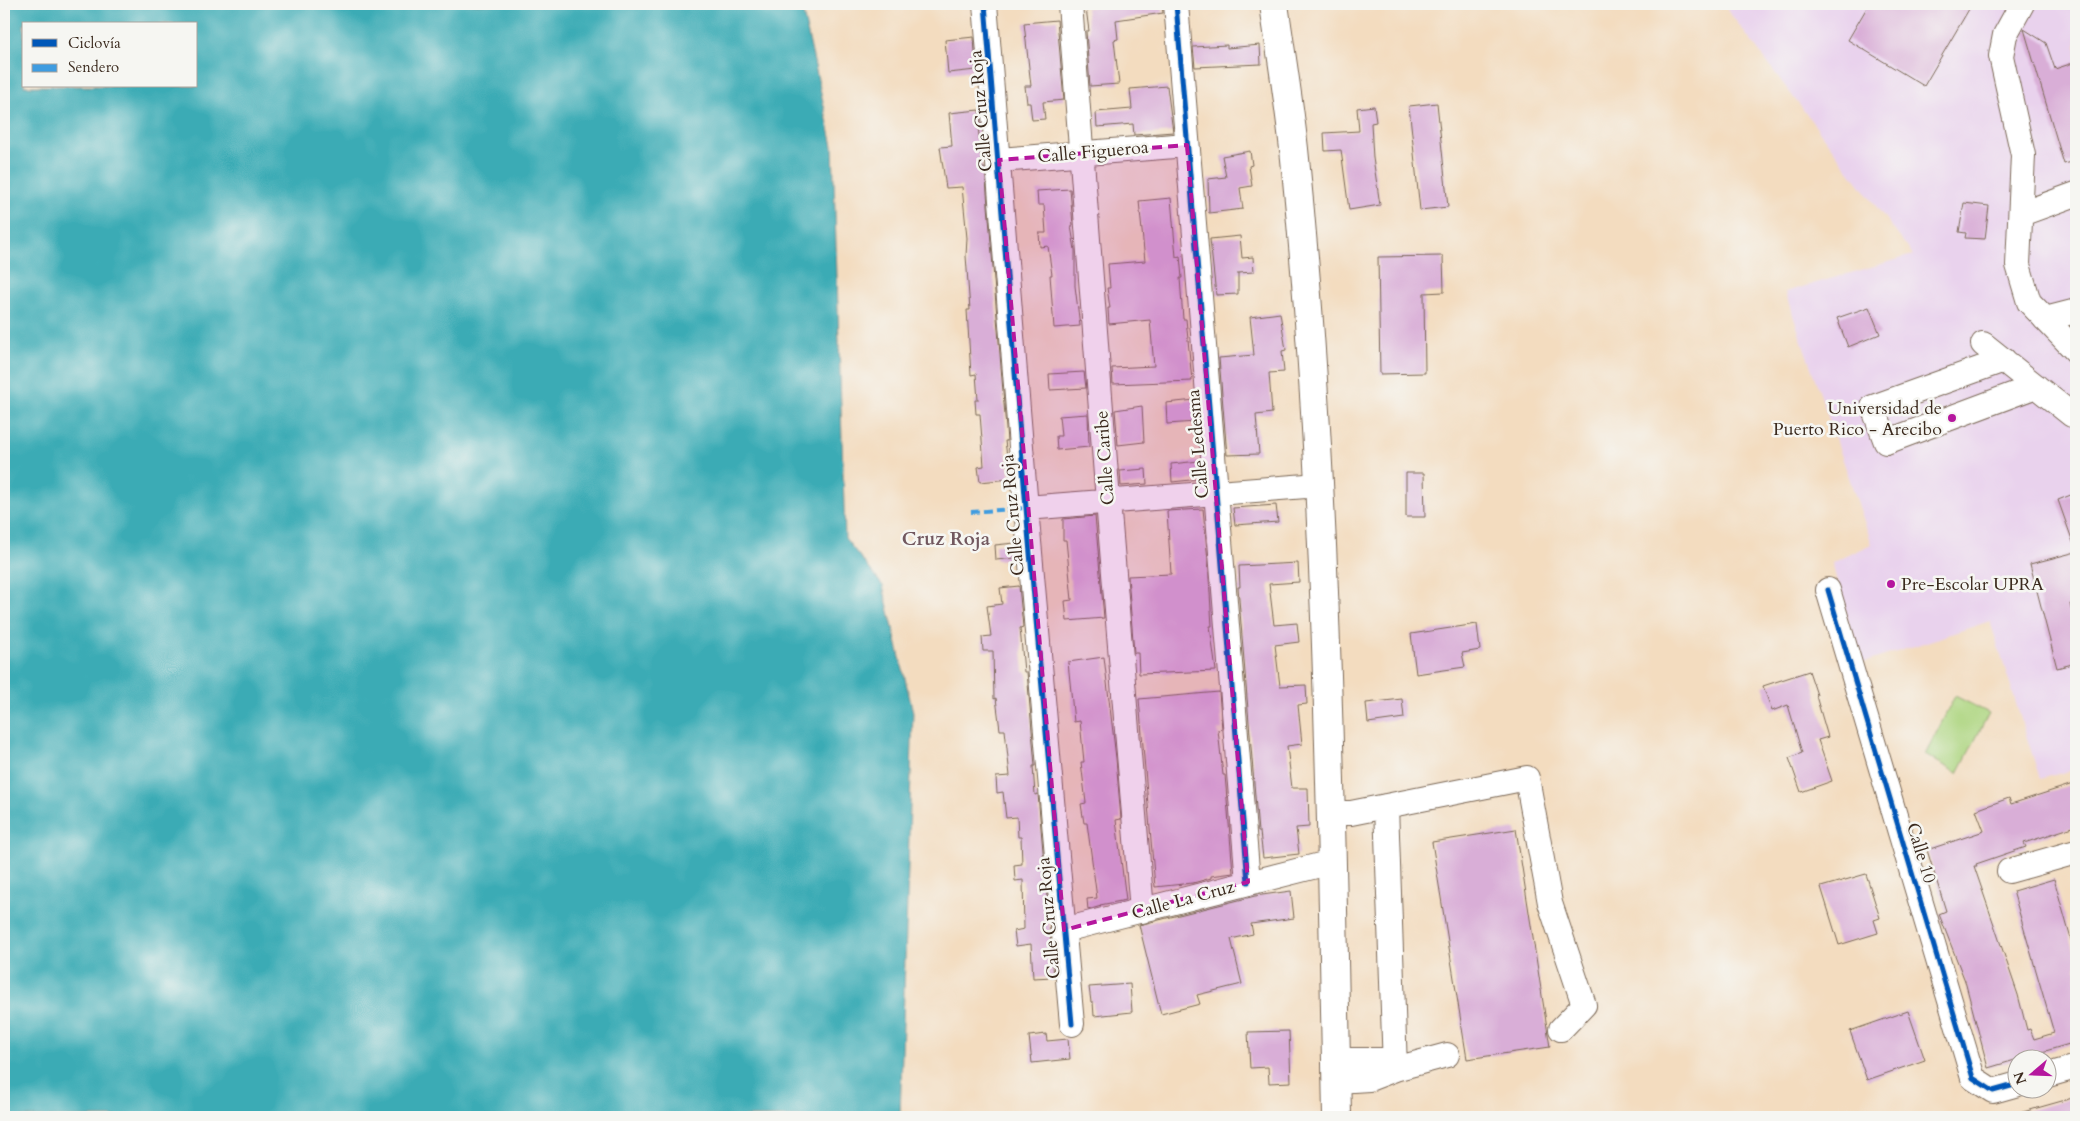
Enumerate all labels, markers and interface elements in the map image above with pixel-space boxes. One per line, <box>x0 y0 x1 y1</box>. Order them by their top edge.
legend <box>22 22 198 88</box>
text: Ciclovía <box>68 33 121 53</box>
street label: Calle Cruz Roja <box>963 49 999 173</box>
text: Sendero <box>68 57 119 77</box>
street label: Calle Figueroa <box>1036 135 1150 169</box>
street label: Calle Ledesma <box>1181 388 1215 500</box>
place label: Universidad de Puerto Rico - Arecibo <box>1773 396 1942 442</box>
street label: Calle Caribe <box>1089 410 1121 506</box>
marker: Universidad de Puerto Rico - Arecibo <box>1946 412 1958 424</box>
street label: Calle Cruz Roja <box>995 453 1031 577</box>
district label: Cruz Roja <box>902 526 991 552</box>
place label: Pre-Escolar UPRA <box>1901 572 2044 597</box>
marker: Pre-Escolar UPRA <box>1885 578 1897 590</box>
street label: Calle 10 <box>1900 820 1942 886</box>
street label: Calle Cruz Roja <box>1031 856 1067 980</box>
street label: Calle La Cruz <box>1129 874 1237 926</box>
north arrow <box>2008 1048 2058 1098</box>
text: N <box>2009 1069 2031 1087</box>

